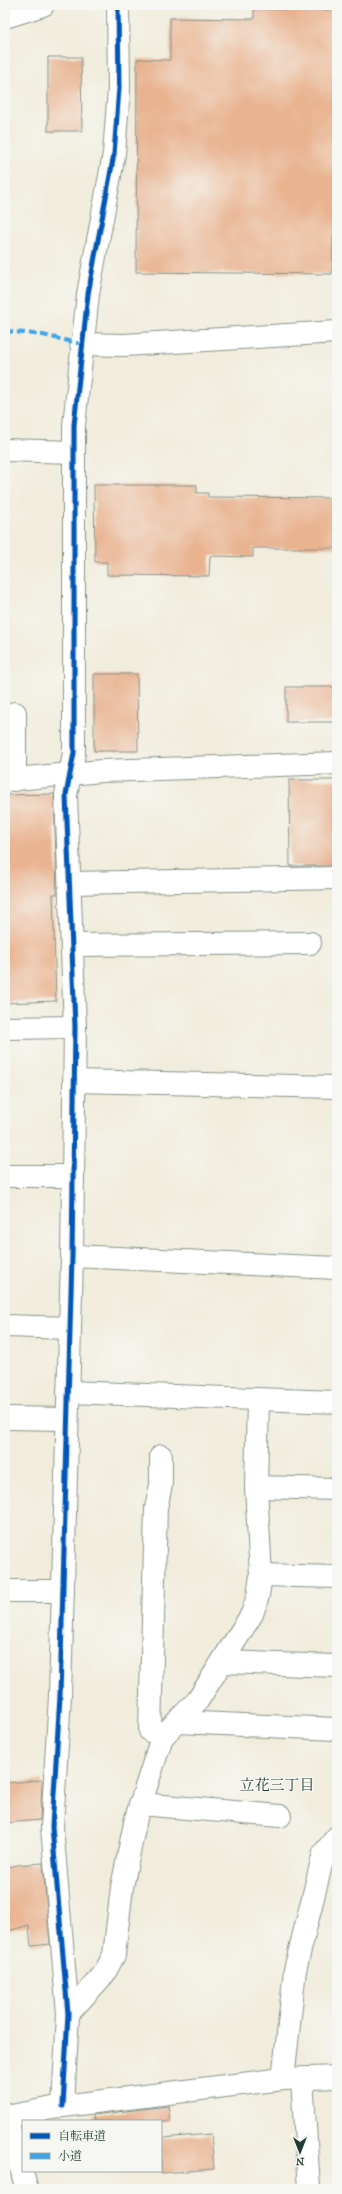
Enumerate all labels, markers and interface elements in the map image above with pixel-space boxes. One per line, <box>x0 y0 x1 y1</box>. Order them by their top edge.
district label: 立花三丁目 <box>239 1776 315 1794</box>
legend <box>22 2120 162 2172</box>
text: 自転車道 <box>58 2129 106 2143</box>
north arrow <box>280 2132 320 2172</box>
text: 小道 <box>58 2149 82 2163</box>
text: N <box>295 2155 304 2168</box>

